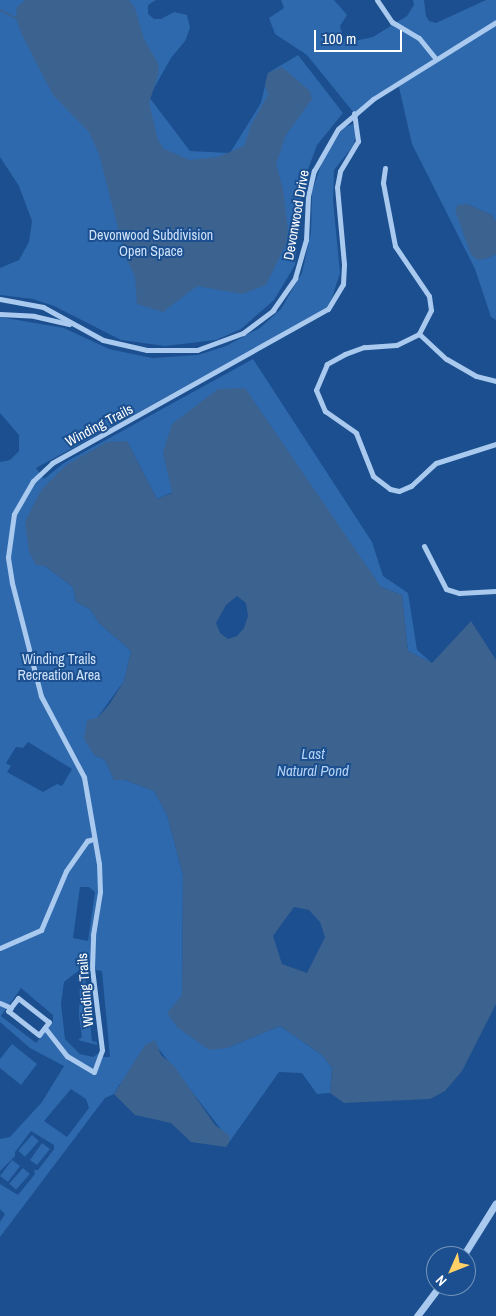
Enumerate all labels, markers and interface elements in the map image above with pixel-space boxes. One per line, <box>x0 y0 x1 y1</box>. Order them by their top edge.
scale bar <box>316 20 404 52</box>
text: 100 m <box>322 28 356 49</box>
street label: Devonwood Drive <box>280 169 312 261</box>
park label: Devonwood Subdivision Open Space <box>89 227 213 260</box>
street label: Winding Trails <box>62 400 136 450</box>
park label: Winding Trails Recreation Area <box>17 651 101 684</box>
water label: Last Natural Pond <box>277 744 349 779</box>
street label: Winding Trails <box>73 952 97 1028</box>
north arrow <box>426 1246 476 1296</box>
text: N <box>432 1271 450 1290</box>

